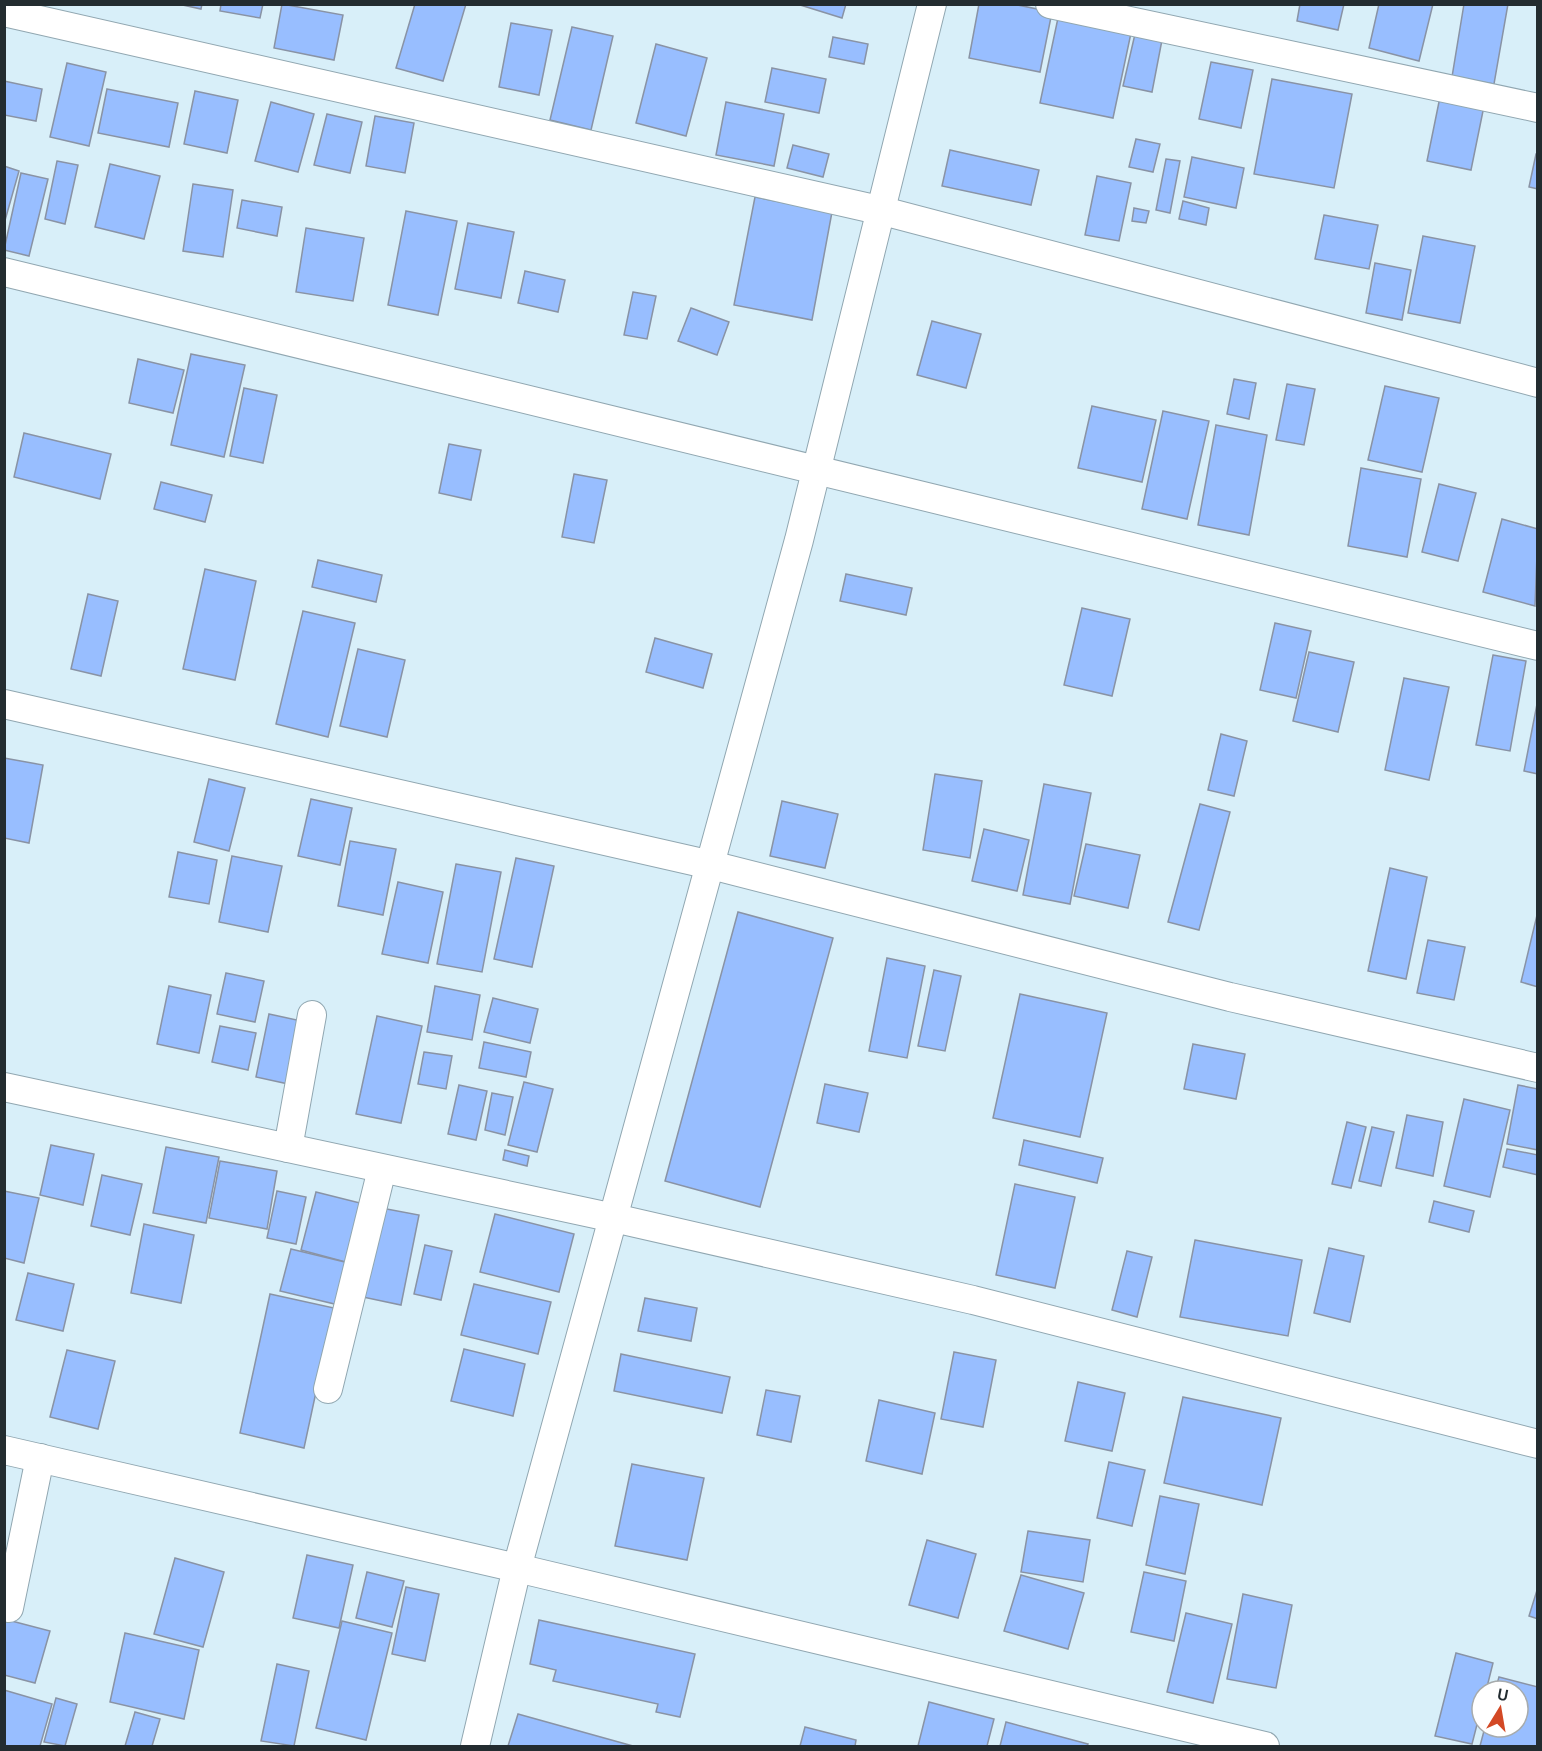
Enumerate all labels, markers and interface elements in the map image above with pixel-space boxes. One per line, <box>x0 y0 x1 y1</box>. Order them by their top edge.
north arrow <box>1470 1679 1530 1739</box>
text: U <box>1495 1683 1510 1706</box>

